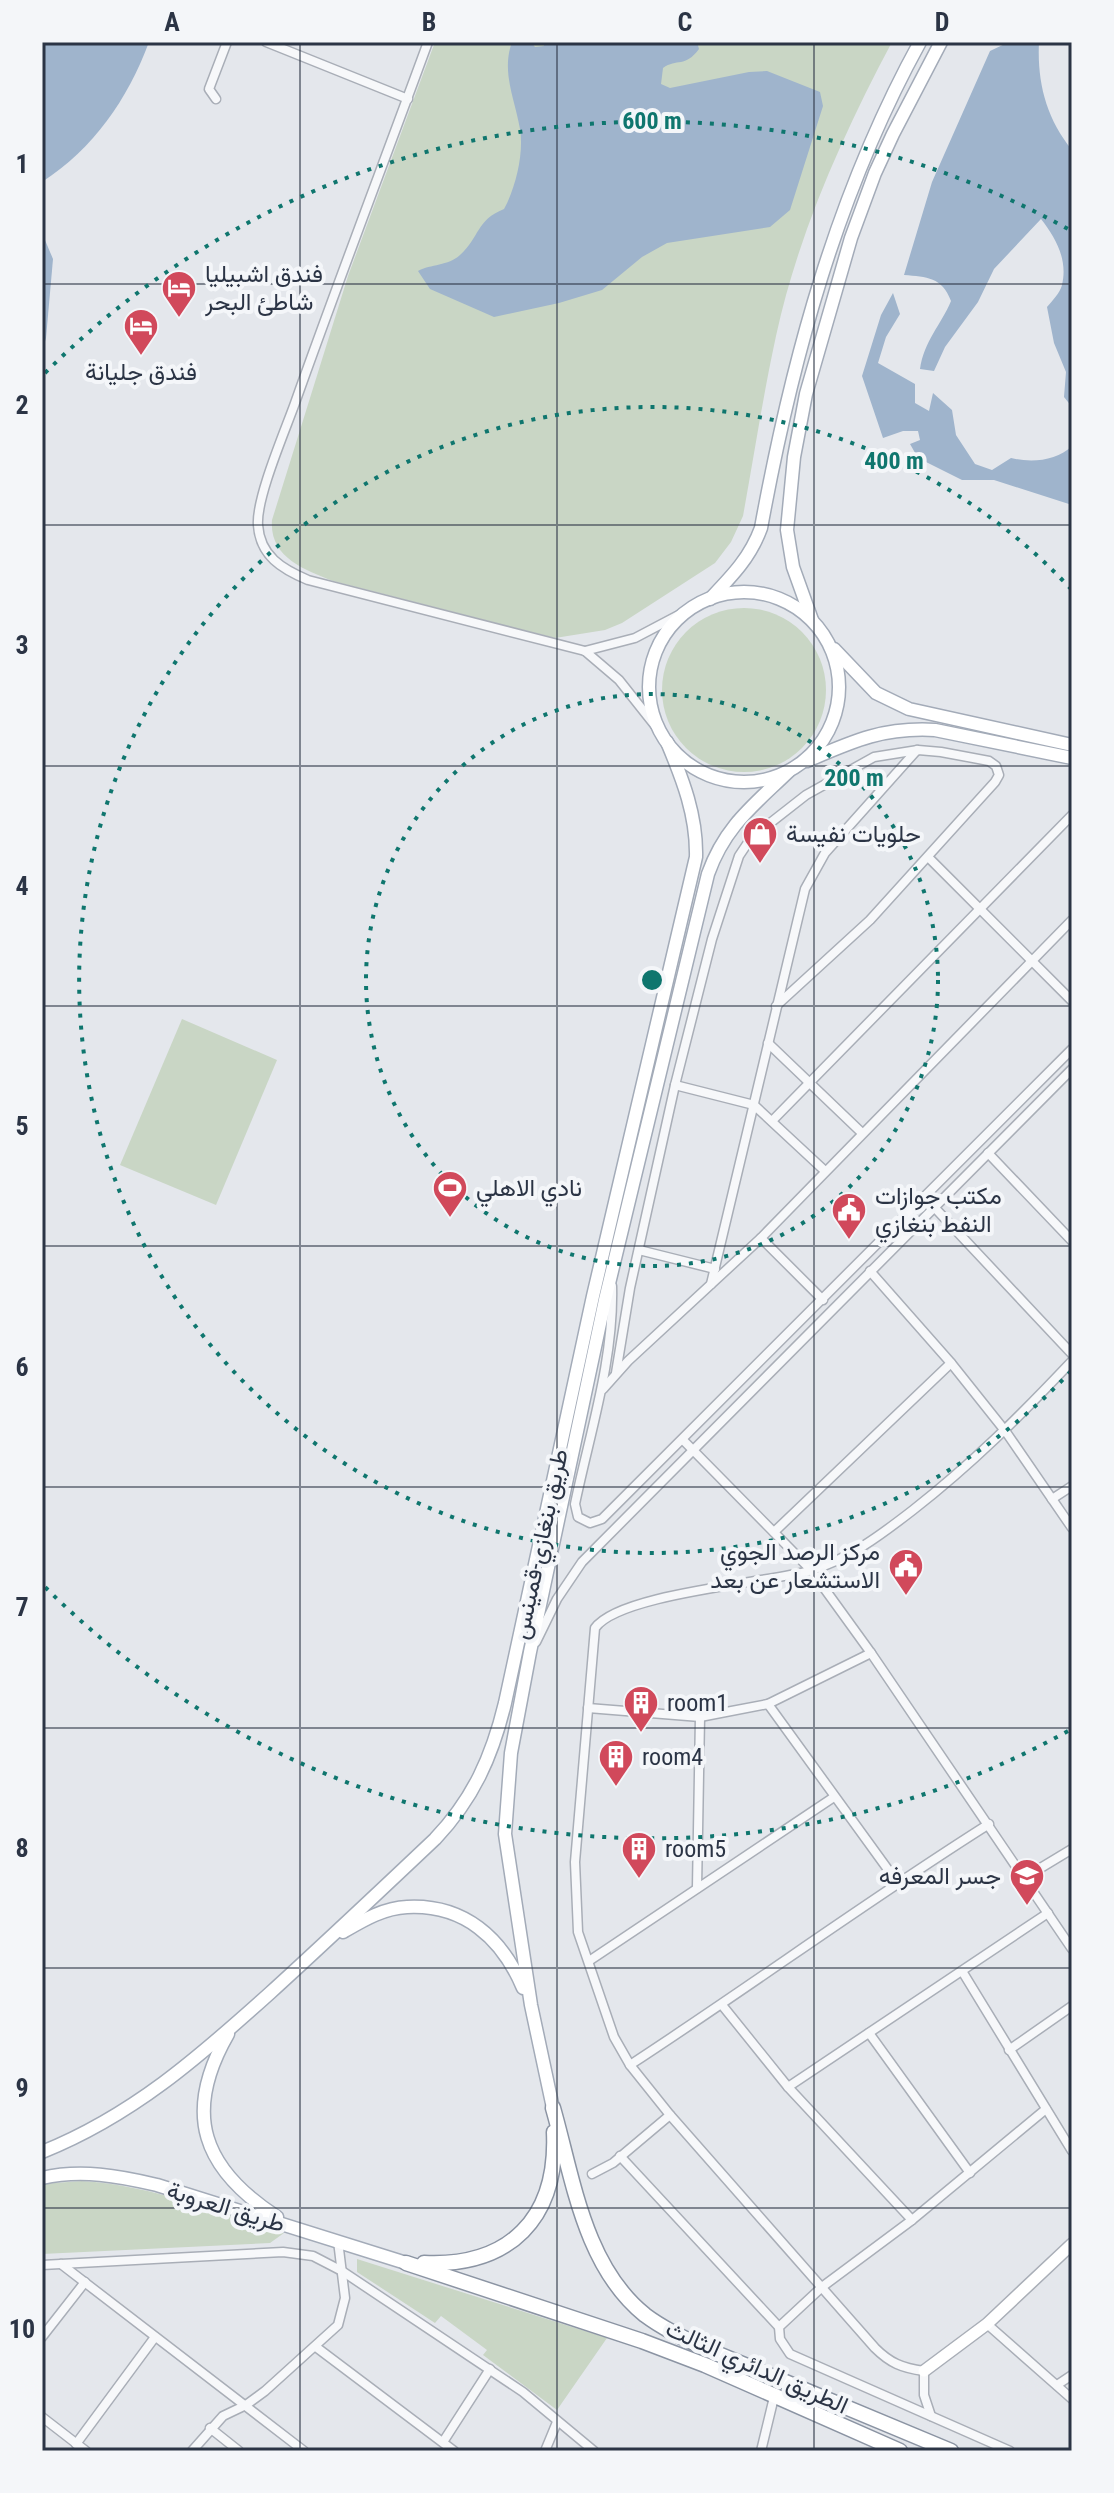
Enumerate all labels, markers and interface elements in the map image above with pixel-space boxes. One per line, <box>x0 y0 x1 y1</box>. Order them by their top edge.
text: A <box>164 7 180 37</box>
text: B <box>422 7 436 37</box>
text: C <box>678 7 693 37</box>
text: D <box>935 7 949 37</box>
text: 600 m <box>622 107 682 135</box>
text: 1 <box>15 149 29 179</box>
place label: فندق اشبيليا شاطئ البحر <box>204 260 323 317</box>
hotel icon: فندق اشبيليا شاطئ البحر <box>160 269 198 319</box>
hotel icon: فندق جليانة <box>122 307 160 357</box>
place label: فندق جليانة <box>85 358 197 386</box>
text: 2 <box>15 390 29 420</box>
text: 400 m <box>864 447 924 475</box>
text: 3 <box>15 630 29 660</box>
text: 200 m <box>824 764 884 792</box>
shop icon: حلويات نفيسة <box>741 815 779 865</box>
place label: حلويات نفيسة <box>786 820 921 849</box>
text: 4 <box>15 871 29 901</box>
centre of rings <box>638 966 666 994</box>
text: 5 <box>15 1111 29 1141</box>
sports icon: نادي الاهلي <box>431 1169 469 1219</box>
place label: نادي الاهلي <box>476 1174 582 1207</box>
place label: مكتب جوازات النفط بنغازي <box>875 1182 1002 1243</box>
public building icon: مكتب جوازات النفط بنغازي <box>830 1191 868 1241</box>
text: 6 <box>15 1352 29 1382</box>
street label: طريق بنغازي-قمينس <box>506 1446 579 1643</box>
place label: مركز الرصد الجوي الاستشعار عن بعد <box>710 1538 880 1595</box>
public building icon: مركز الرصد الجوي الاستشعار عن بعد <box>887 1547 925 1597</box>
text: 7 <box>15 1592 29 1622</box>
building icon: room1 <box>622 1684 660 1734</box>
place label: room1 <box>667 1689 728 1717</box>
building icon: room4 <box>597 1738 635 1788</box>
place label: room4 <box>642 1743 703 1771</box>
building icon: room5 <box>620 1830 658 1880</box>
text: 8 <box>15 1833 29 1863</box>
place label: room5 <box>665 1835 726 1863</box>
school or university icon: جسر المعرفه <box>1008 1857 1046 1907</box>
place label: جسر المعرفه <box>879 1862 1001 1891</box>
text: 9 <box>15 2073 29 2103</box>
street label: طريق العروبة <box>163 2176 288 2239</box>
text: 10 <box>9 2314 35 2344</box>
street label: الطريق الدائري الثالث <box>660 2314 852 2424</box>

